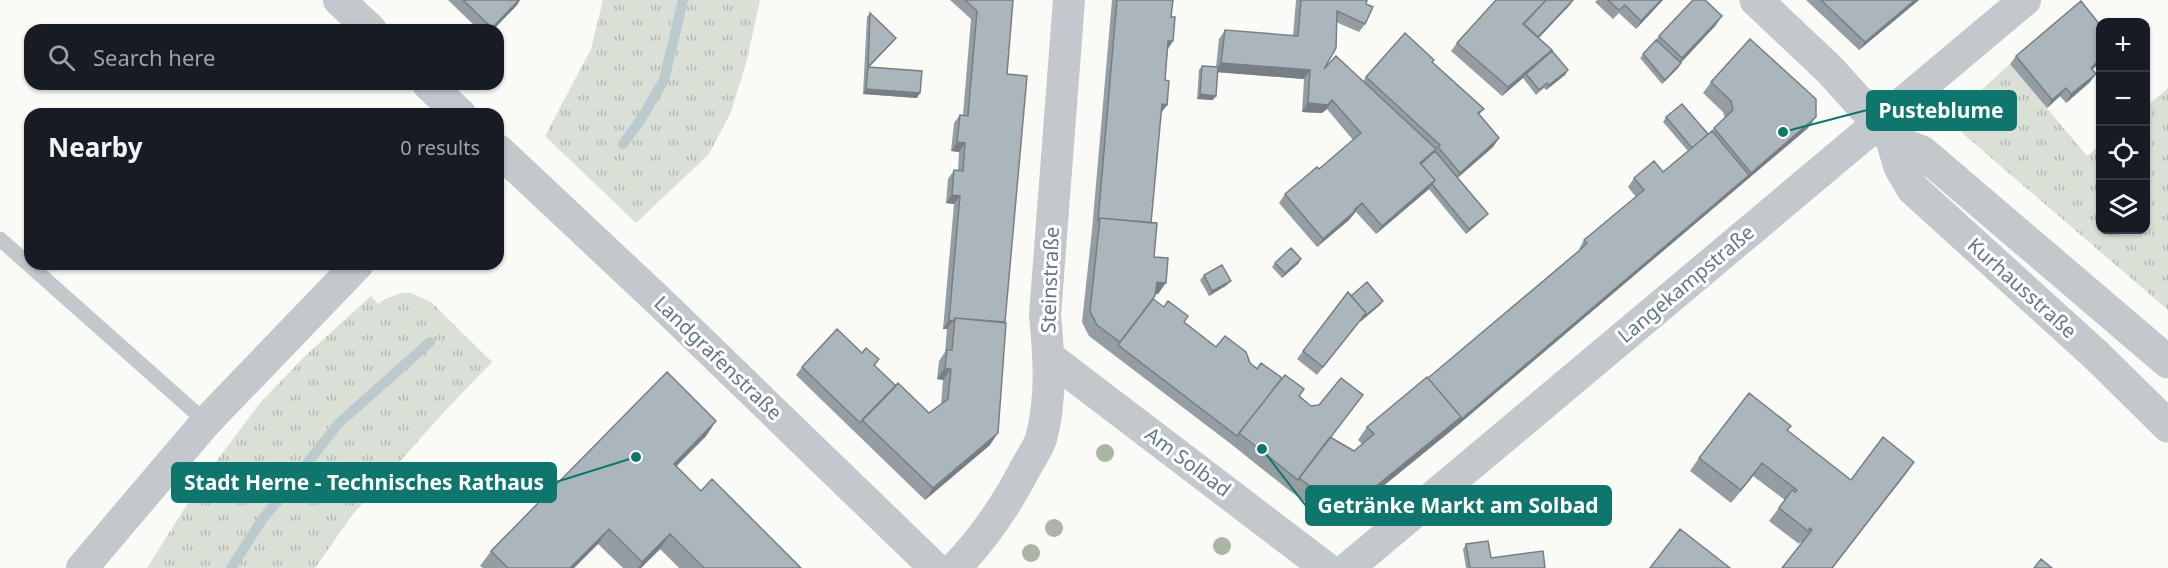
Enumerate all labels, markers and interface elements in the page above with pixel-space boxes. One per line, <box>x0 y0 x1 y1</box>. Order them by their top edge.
map controls <box>2096 18 2150 234</box>
button: + <box>2096 18 2150 72</box>
search box <box>24 24 504 90</box>
icon: search <box>45 41 78 74</box>
text: Search here <box>93 42 215 72</box>
button: − <box>2096 72 2150 126</box>
callout: Pusteblume <box>1867 91 2016 130</box>
text: Pusteblume <box>1878 96 2004 124</box>
button: locate <box>2096 126 2150 180</box>
text: Nearby <box>48 129 143 165</box>
text: 0 results <box>400 134 480 161</box>
button: layers <box>2096 180 2150 234</box>
street label: Langekampstraße <box>1612 219 1760 349</box>
street label: Steinstraße <box>1034 226 1065 334</box>
street label: Kurhausstraße <box>1962 231 2083 344</box>
street label: Landgrafenstraße <box>649 290 788 426</box>
street label: Am Solbad <box>1140 421 1237 503</box>
callout: Stadt Herne - Technisches Rathaus <box>172 463 556 502</box>
text: Stadt Herne - Technisches Rathaus <box>184 468 544 496</box>
callout: Getränke Markt am Solbad <box>1306 486 1611 525</box>
text: Getränke Markt am Solbad <box>1317 491 1599 519</box>

